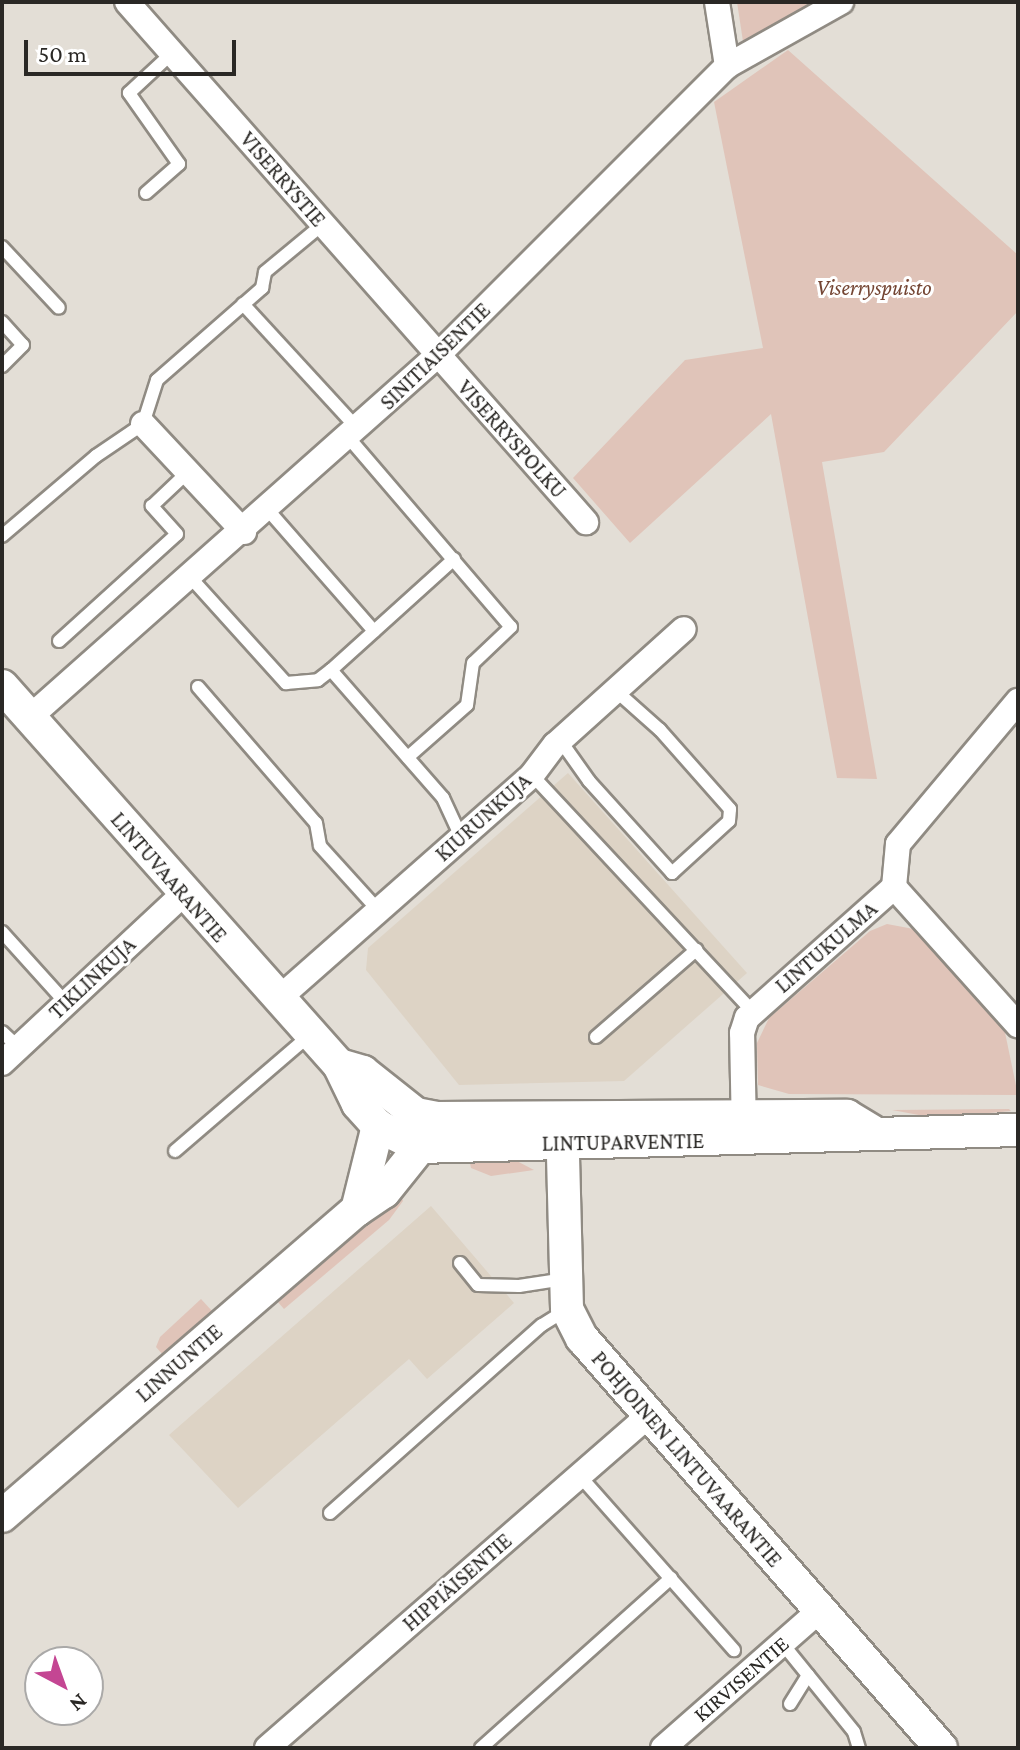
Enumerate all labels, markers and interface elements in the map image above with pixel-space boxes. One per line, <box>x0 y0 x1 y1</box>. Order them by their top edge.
scale bar <box>28 24 240 74</box>
text: 50 m <box>38 40 87 67</box>
street label: VISERRYSTIE <box>235 126 331 232</box>
park label: Viserryspuisto <box>816 275 932 301</box>
street label: SINITIAISENTIE <box>374 297 496 415</box>
street label: VISERRYSPOLKU <box>452 374 572 504</box>
street label: KIURUNKUJA <box>430 767 536 867</box>
street label: LINTUVAARANTIE <box>105 806 233 948</box>
street label: LINTUKULMA <box>770 895 882 999</box>
street label: TIKLINKUJA <box>43 931 141 1025</box>
street label: LINTUPARVENTIE <box>542 1127 704 1157</box>
street label: LINNUNTIE <box>130 1318 228 1408</box>
street label: POHJOINEN LINTUVAARANTIE <box>586 1346 788 1572</box>
street label: HIPPIÄISENTIE <box>397 1527 517 1637</box>
street label: KIRVISENTIE <box>688 1630 794 1728</box>
north arrow <box>24 1646 104 1726</box>
text: N <box>65 1689 93 1717</box>

